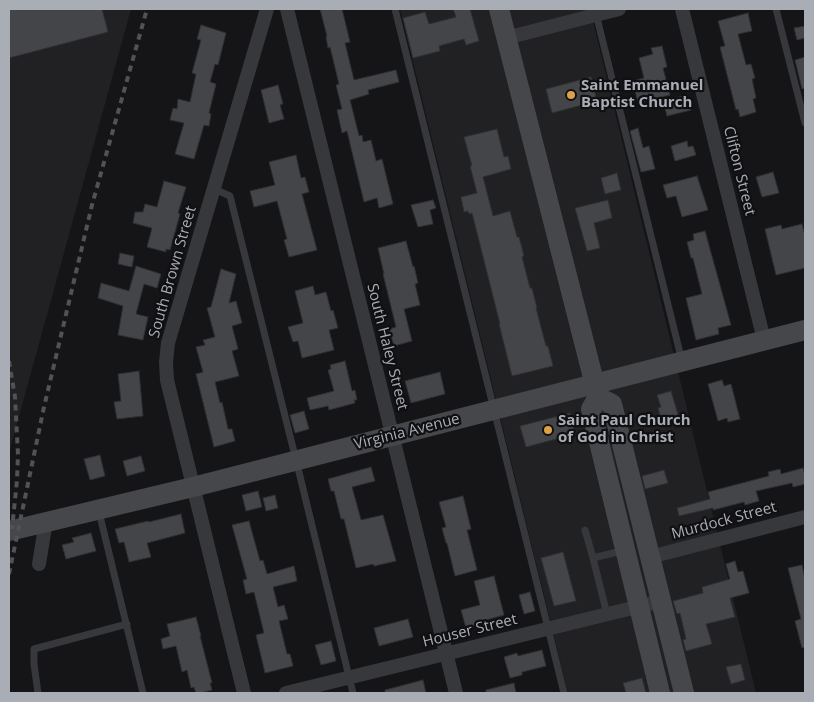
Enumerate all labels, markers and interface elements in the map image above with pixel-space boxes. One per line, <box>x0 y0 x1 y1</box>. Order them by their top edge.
place label: Saint Emmanuel Baptist Church <box>581 77 703 112</box>
marker: Saint Emmanuel Baptist Church <box>565 89 577 101</box>
street label: Clifton Street <box>719 124 759 218</box>
street label: South Brown Street <box>146 204 200 340</box>
street label: South Haley Street <box>363 282 411 412</box>
street label: Virginia Avenue <box>352 410 462 454</box>
place label: Saint Paul Church of God in Christ <box>558 412 691 447</box>
marker: Saint Paul Church of God in Christ <box>542 424 554 436</box>
street label: Murdock Street <box>670 498 778 544</box>
street label: Houser Street <box>421 611 519 651</box>

